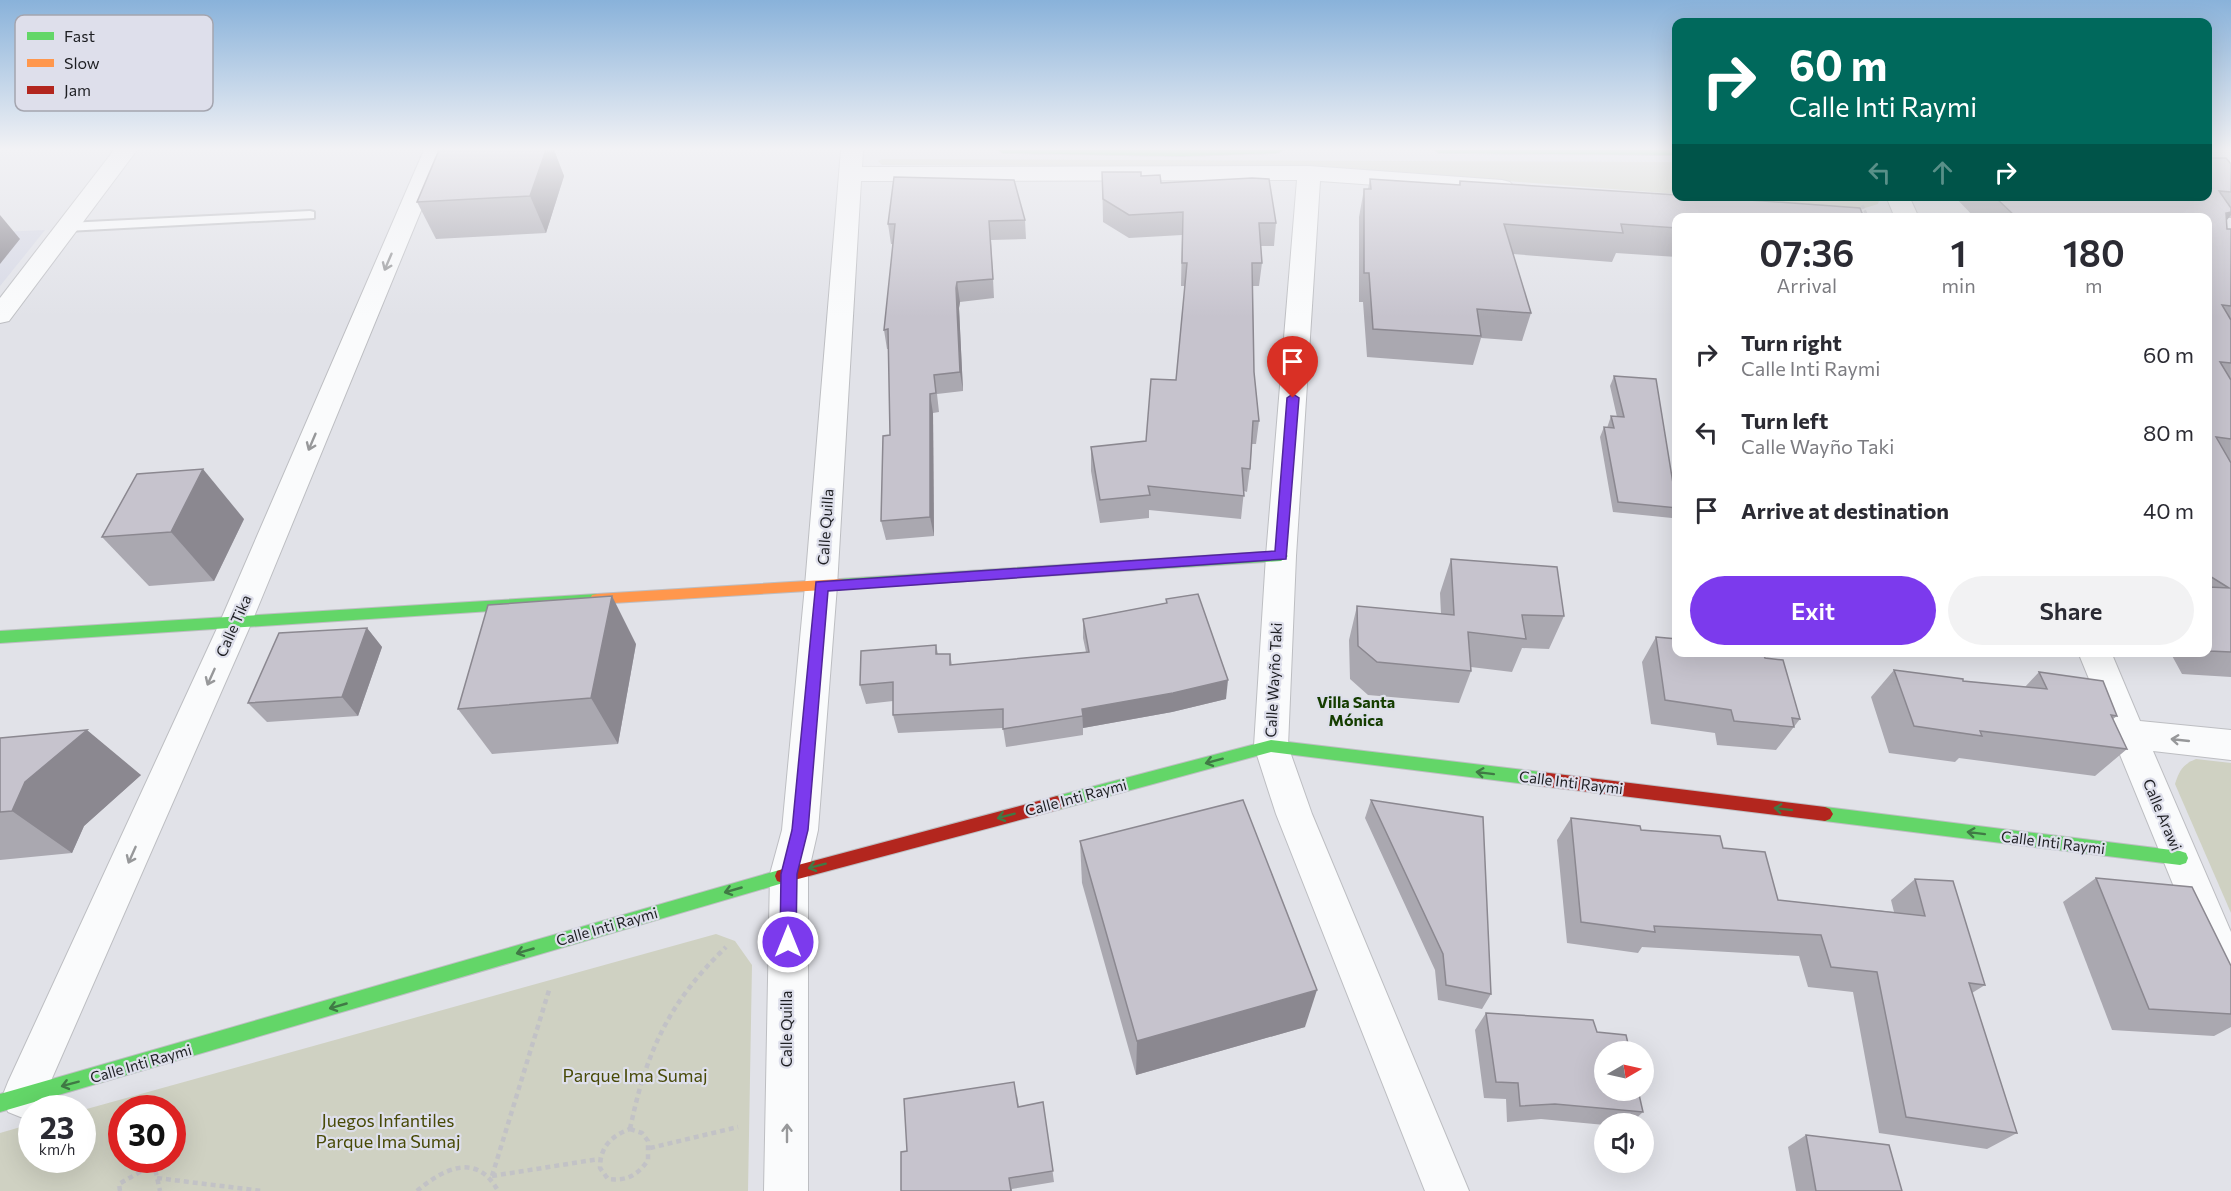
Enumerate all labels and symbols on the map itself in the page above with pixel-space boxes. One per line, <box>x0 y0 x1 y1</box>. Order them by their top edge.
legend <box>15 15 213 111</box>
text: Fast <box>64 26 95 45</box>
text: Slow <box>64 53 100 72</box>
text: Jam <box>64 80 91 99</box>
one-way arrow <box>381 253 392 271</box>
pin <box>1267 336 1318 398</box>
one-way arrow <box>306 432 317 450</box>
street label: Calle Quilla <box>813 488 837 566</box>
street label: Calle Tika <box>211 592 255 659</box>
street label: Calle Wayño Taki <box>1261 622 1285 738</box>
one-way arrow <box>205 668 216 686</box>
district label: Villa Santa Mónica <box>1317 692 1395 729</box>
one-way arrow <box>2170 734 2190 745</box>
one-way arrow <box>1205 756 1224 767</box>
one-way arrow <box>1476 767 1496 778</box>
street label: Calle Inti Raymi <box>1518 767 1624 797</box>
street label: Calle Inti Raymi <box>1023 775 1129 819</box>
street label: Calle Arawi <box>2140 776 2186 853</box>
one-way arrow <box>1773 804 1793 815</box>
one-way arrow <box>996 811 1015 823</box>
street label: Calle Inti Raymi <box>2000 827 2106 857</box>
one-way arrow <box>1967 828 1987 839</box>
one-way arrow <box>125 845 137 863</box>
one-way arrow <box>808 861 827 872</box>
one-way arrow <box>723 885 742 896</box>
street label: Calle Inti Raymi <box>554 903 659 949</box>
position arrow <box>756 910 820 974</box>
one-way arrow <box>516 946 535 957</box>
street label: Calle Quilla <box>777 991 795 1067</box>
one-way arrow <box>329 1001 348 1012</box>
street label: Calle Inti Raymi <box>88 1040 193 1086</box>
north arrow <box>1594 1041 1654 1101</box>
park label: Parque Ima Sumaj <box>562 1064 708 1086</box>
one-way arrow <box>61 1078 80 1090</box>
speed limit sign: 30 <box>108 1095 186 1173</box>
park label: Juegos Infantiles Parque Ima Sumaj <box>315 1109 461 1152</box>
one-way arrow <box>781 1123 793 1143</box>

